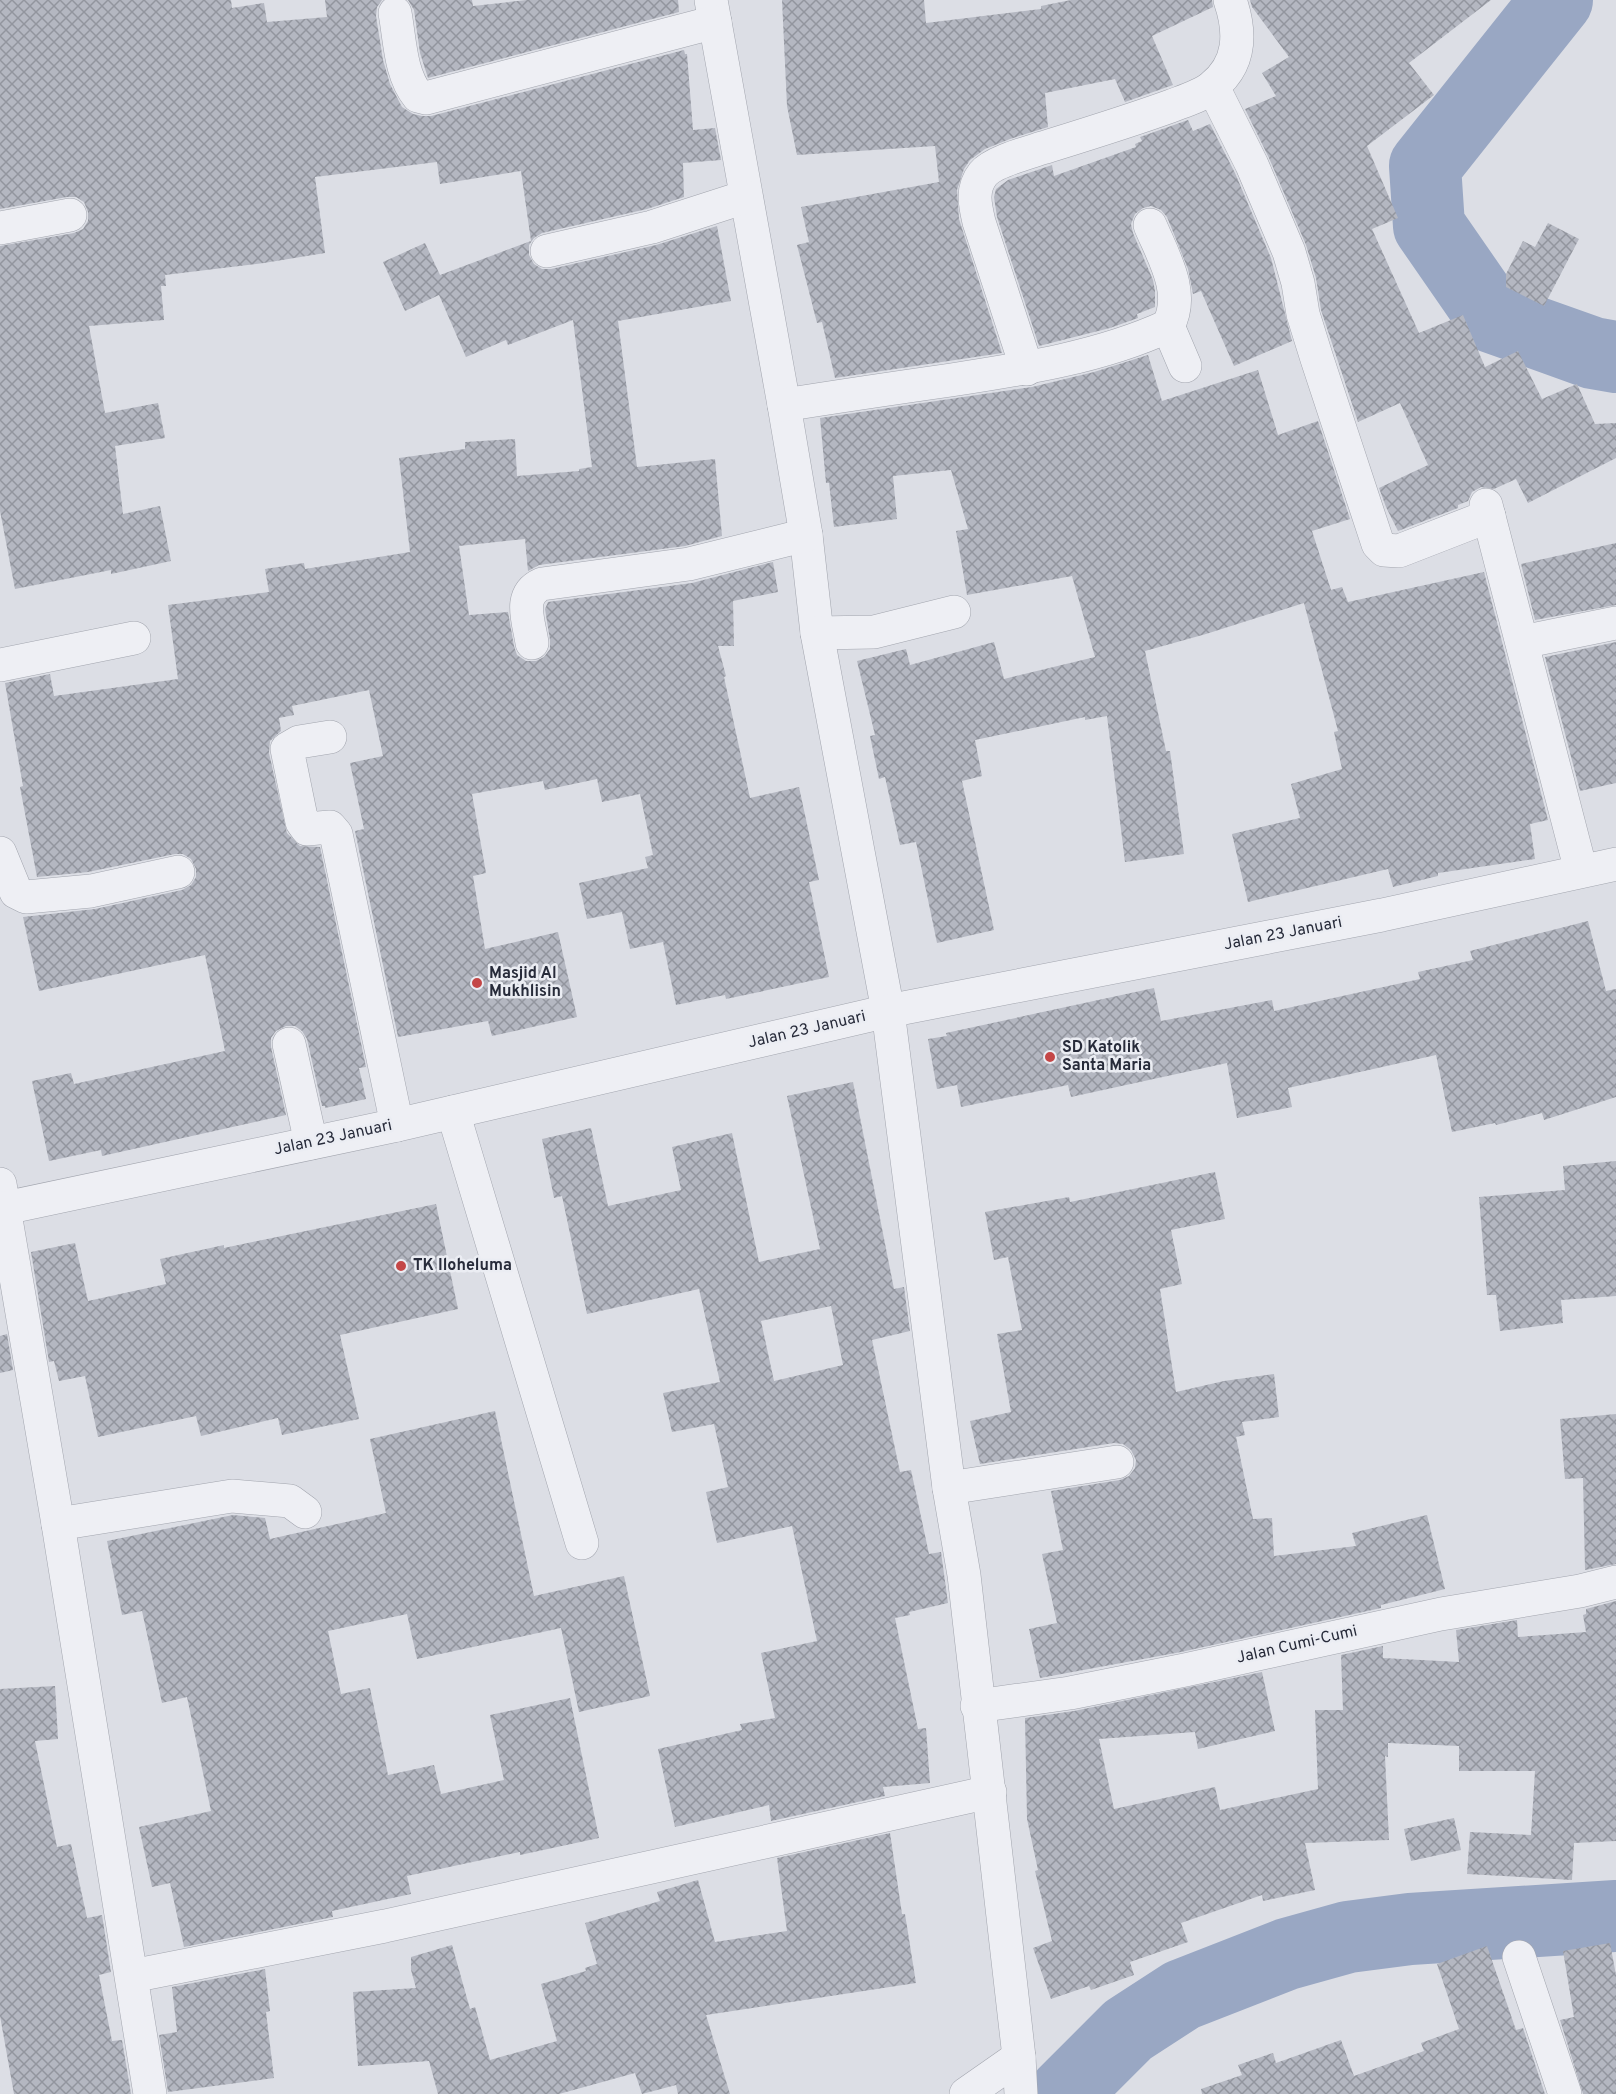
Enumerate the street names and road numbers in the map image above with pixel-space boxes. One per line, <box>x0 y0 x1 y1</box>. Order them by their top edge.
street label: Jalan 23 Januari <box>1222 913 1344 955</box>
street label: Jalan 23 Januari <box>746 1007 868 1053</box>
street label: Jalan 23 Januari <box>272 1116 394 1160</box>
street label: Jalan Cumi-Cumi <box>1235 1621 1359 1669</box>

